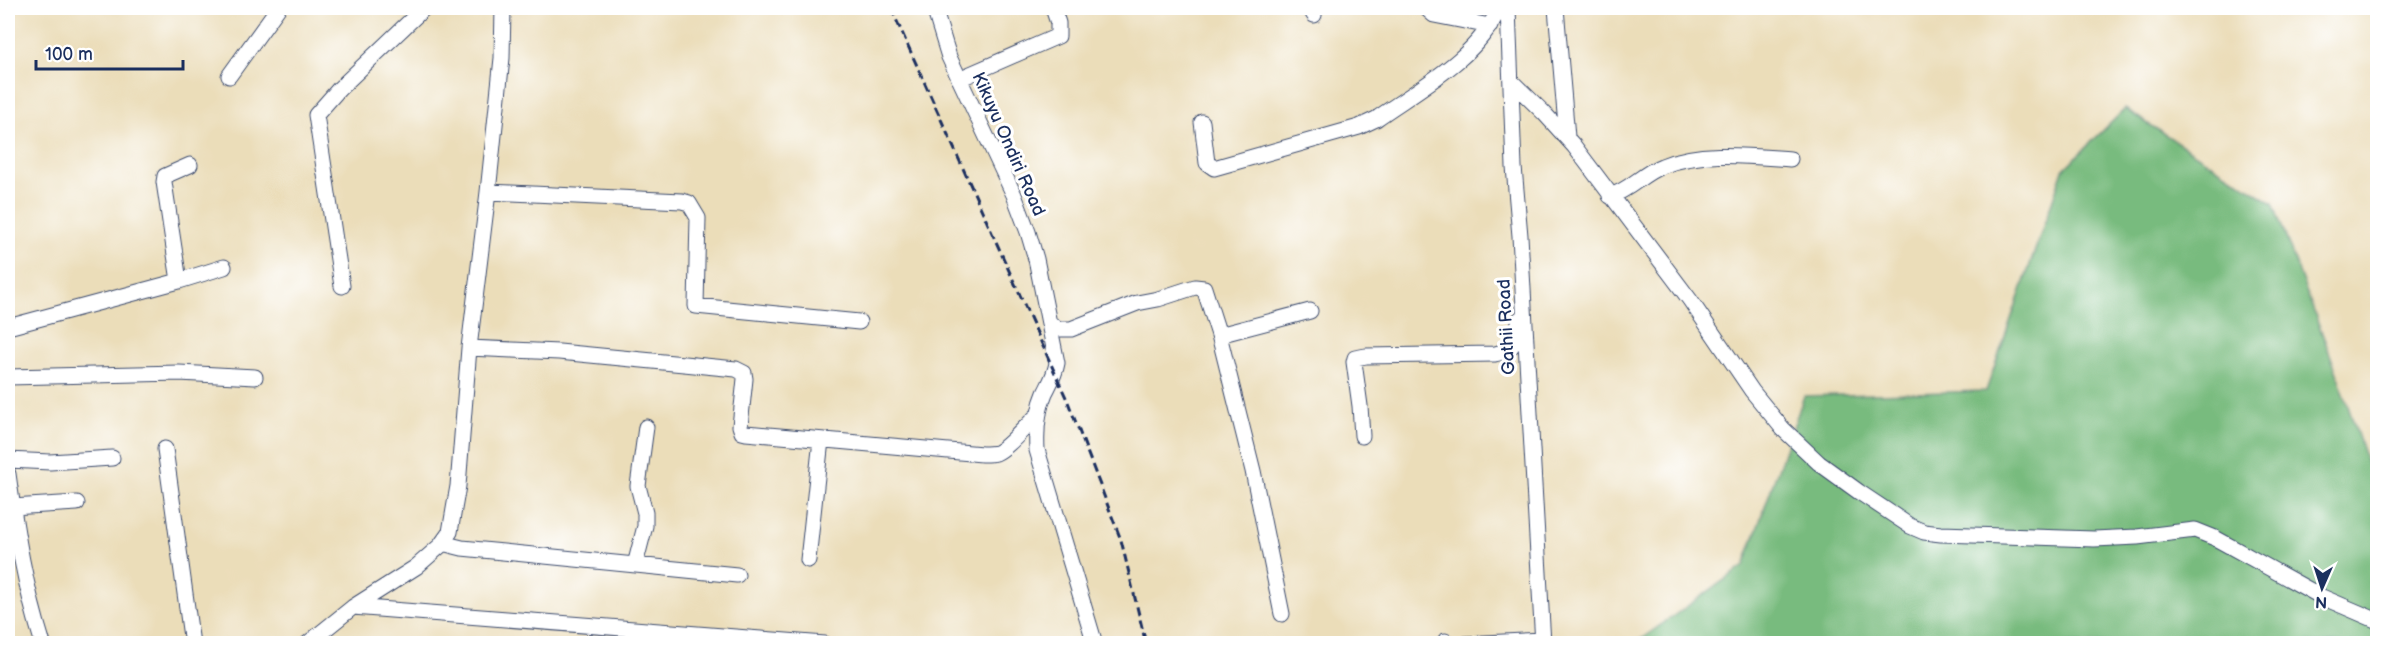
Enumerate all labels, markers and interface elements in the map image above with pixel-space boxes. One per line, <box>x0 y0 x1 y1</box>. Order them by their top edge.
scale bar <box>36 33 183 71</box>
text: 100 m <box>45 44 93 65</box>
street label: Kikuyu Ondiri Road <box>967 69 1050 219</box>
street label: Gathii Road <box>1494 278 1519 375</box>
north arrow <box>2292 558 2352 618</box>
text: N <box>2315 592 2328 611</box>

